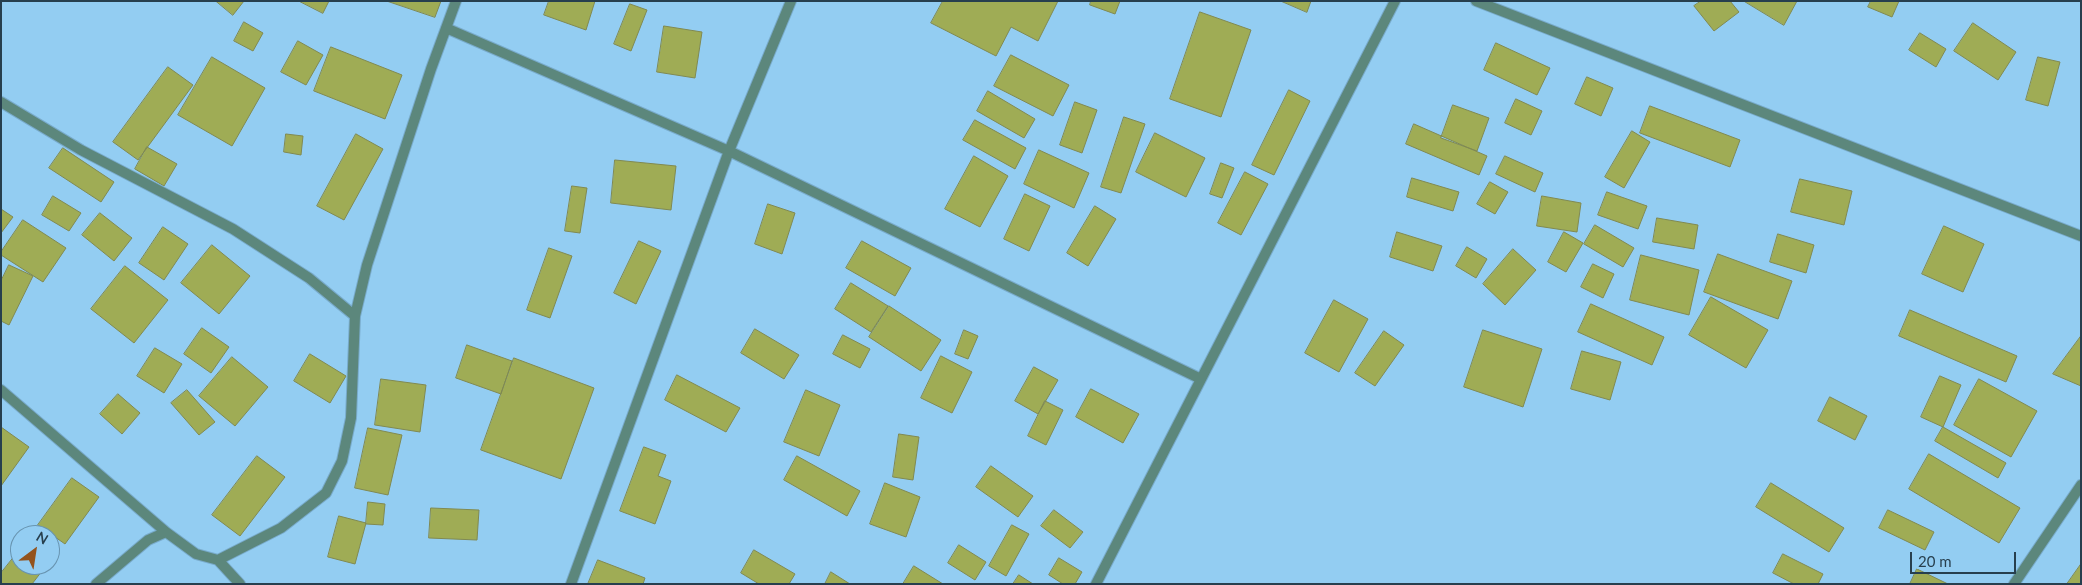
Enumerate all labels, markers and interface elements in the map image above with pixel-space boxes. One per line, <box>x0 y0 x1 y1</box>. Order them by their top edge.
north arrow <box>10 525 60 575</box>
text: N <box>33 528 51 548</box>
scale bar <box>1912 542 2018 574</box>
text: 20 m <box>1918 552 1952 570</box>

